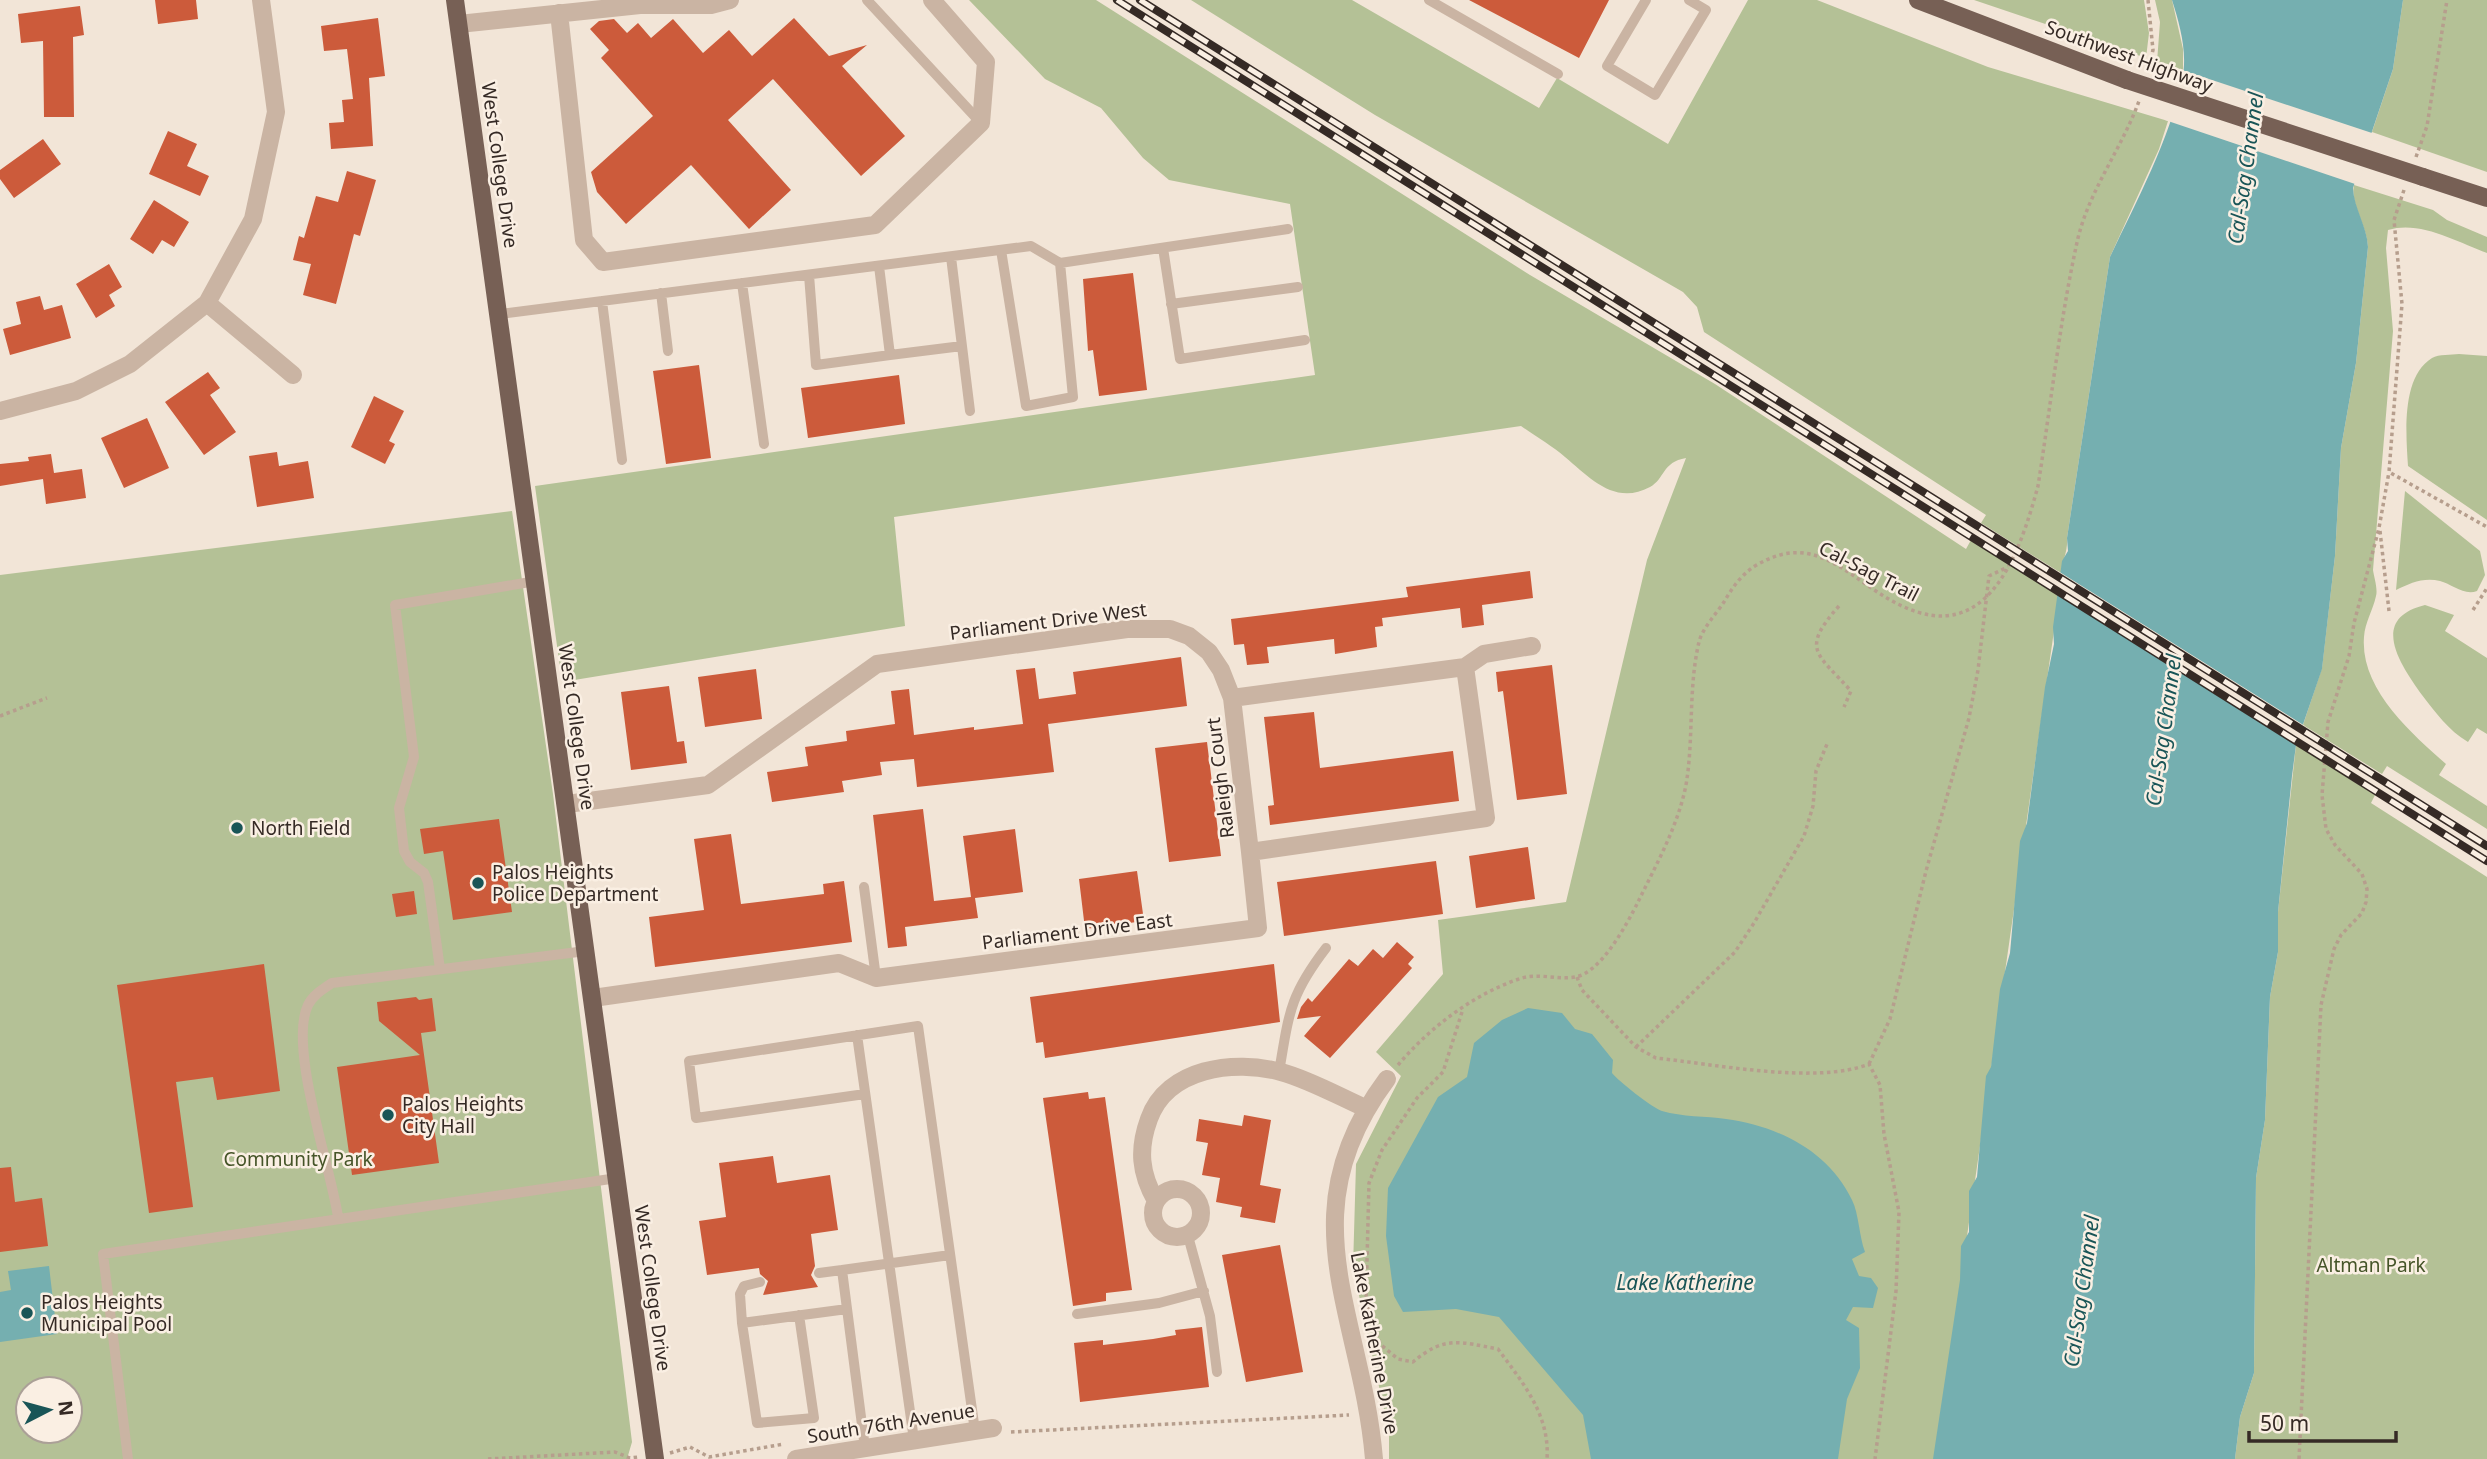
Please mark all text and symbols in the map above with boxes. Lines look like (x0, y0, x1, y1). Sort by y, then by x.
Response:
street label: Southwest Highway (2042, 14, 2217, 99)
street label: West College Drive (475, 80, 525, 250)
water label: Cal-Sag Channel (2220, 90, 2270, 246)
street label: Cal-Sag Trail (1815, 535, 1923, 607)
street label: Parliament Drive West (948, 596, 1148, 646)
street label: West College Drive (552, 642, 602, 812)
water label: Cal-Sag Channel (2138, 652, 2188, 808)
street label: Raleigh Court (1200, 716, 1240, 840)
place label: North Field (251, 815, 350, 841)
marker: North Field (229, 820, 245, 836)
place label: Palos Heights Police Department (492, 859, 658, 907)
marker: Palos Heights Police Department (470, 875, 486, 891)
street label: Parliament Drive East (980, 906, 1174, 956)
place label: Palos Heights City Hall (402, 1091, 524, 1139)
marker: Palos Heights City Hall (380, 1107, 396, 1123)
park label: Community Park (223, 1146, 373, 1172)
street label: West College Drive (628, 1203, 678, 1373)
water label: Cal-Sag Channel (2056, 1213, 2106, 1369)
street label: Lake Katherine Drive (1345, 1250, 1405, 1436)
park label: Altman Park (2316, 1252, 2426, 1278)
water label: Lake Katherine (1616, 1268, 1754, 1296)
place label: Palos Heights Municipal Pool (41, 1289, 172, 1337)
marker: Palos Heights Municipal Pool (19, 1305, 35, 1321)
north arrow (14, 1375, 84, 1445)
street label: South 76th Avenue (805, 1397, 977, 1449)
text: N (52, 1399, 80, 1417)
scale bar (2249, 1400, 2396, 1444)
text: 50 m (2260, 1409, 2309, 1437)

